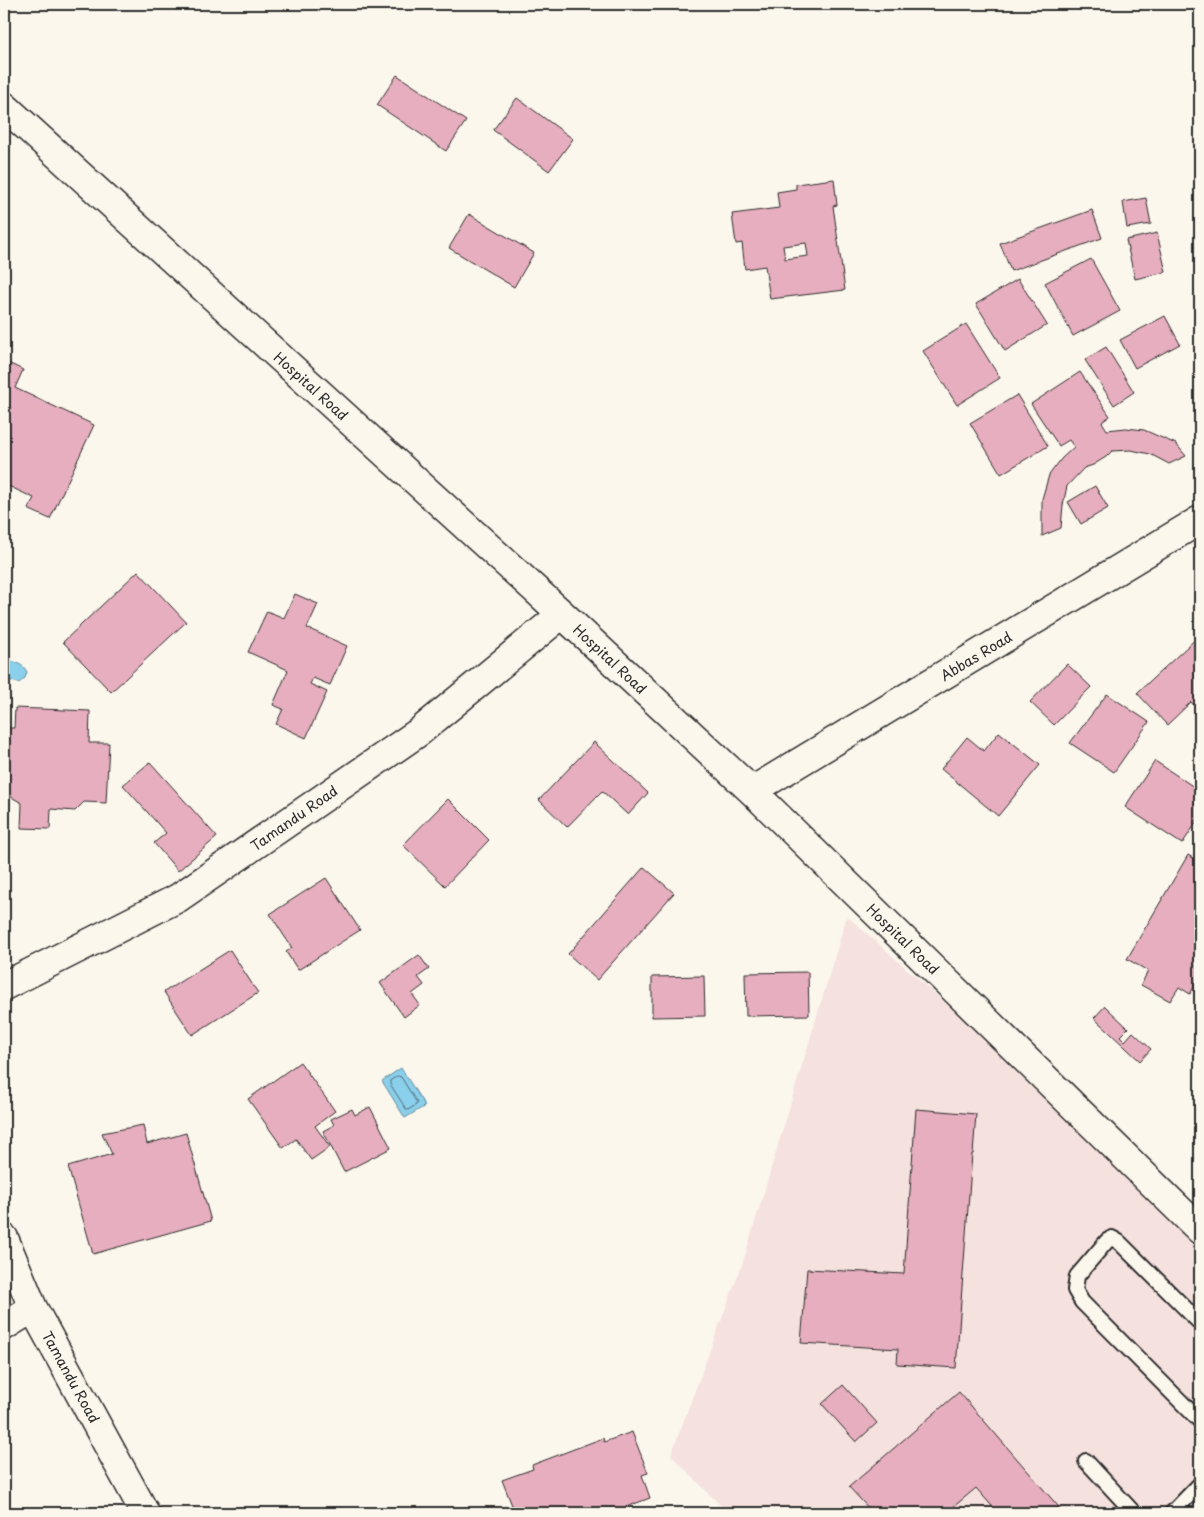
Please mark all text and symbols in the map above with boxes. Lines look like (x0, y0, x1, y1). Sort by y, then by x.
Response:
street label: Hospital Road (269, 347, 353, 425)
street label: Hospital Road (569, 619, 651, 699)
street label: Abbas Road (936, 626, 1016, 686)
street label: Tamandu Road (246, 780, 342, 856)
street label: Hospital Road (862, 899, 944, 979)
street label: Tamandu Road (37, 1327, 105, 1427)

